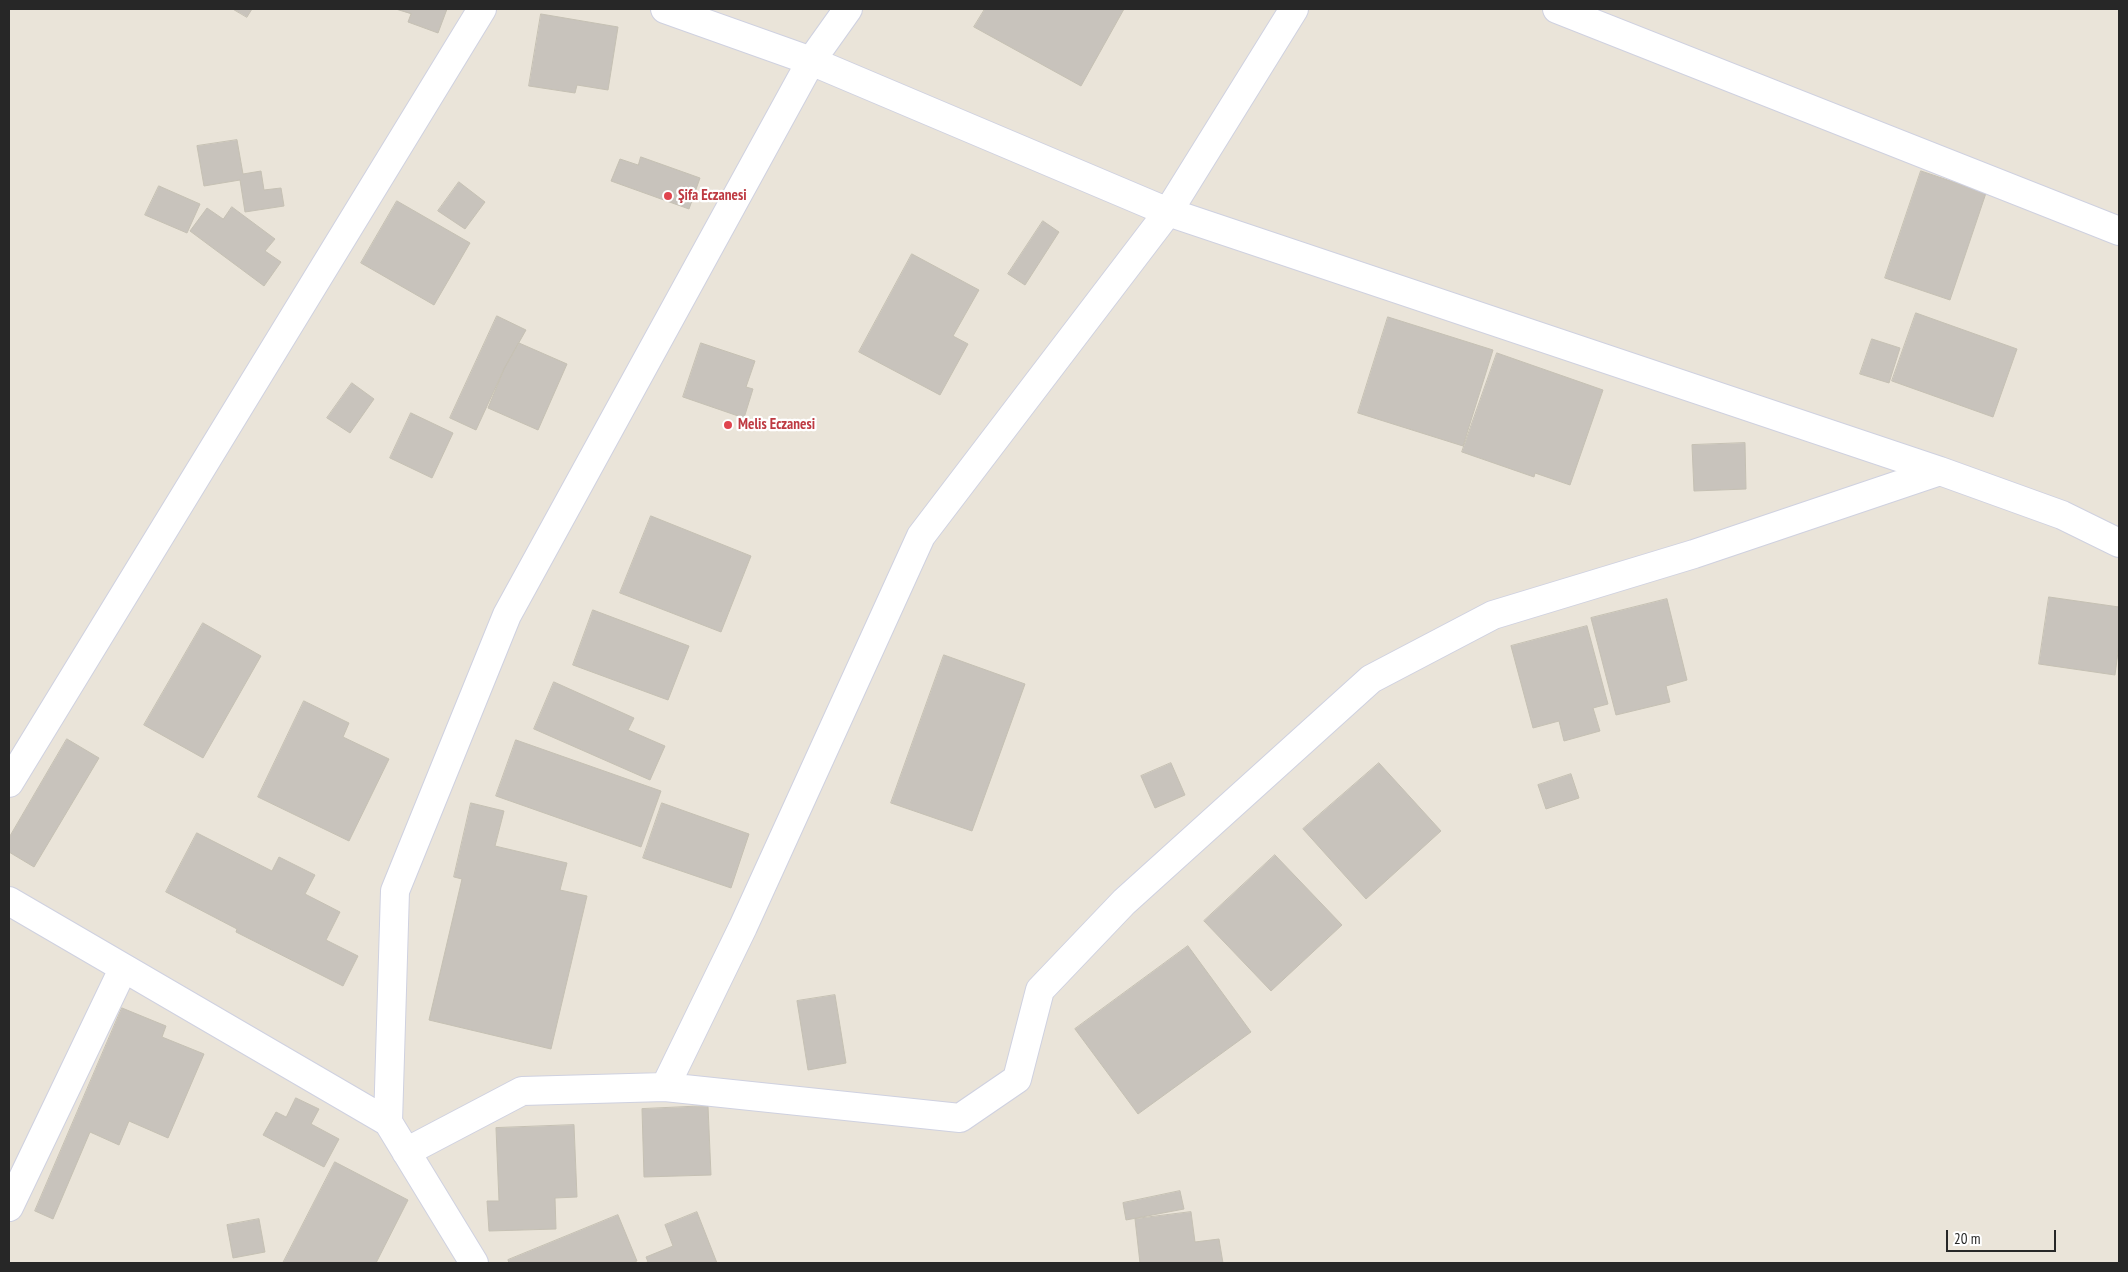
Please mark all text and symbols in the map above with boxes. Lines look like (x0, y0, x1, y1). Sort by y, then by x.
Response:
place label: Şifa Eczanesi (678, 187, 747, 205)
marker: Şifa Eczanesi (662, 190, 674, 202)
place label: Melis Eczanesi (738, 416, 815, 434)
marker: Melis Eczanesi (722, 419, 734, 431)
scale bar (1948, 1220, 2058, 1252)
text: 20 m (1954, 1229, 1980, 1248)

